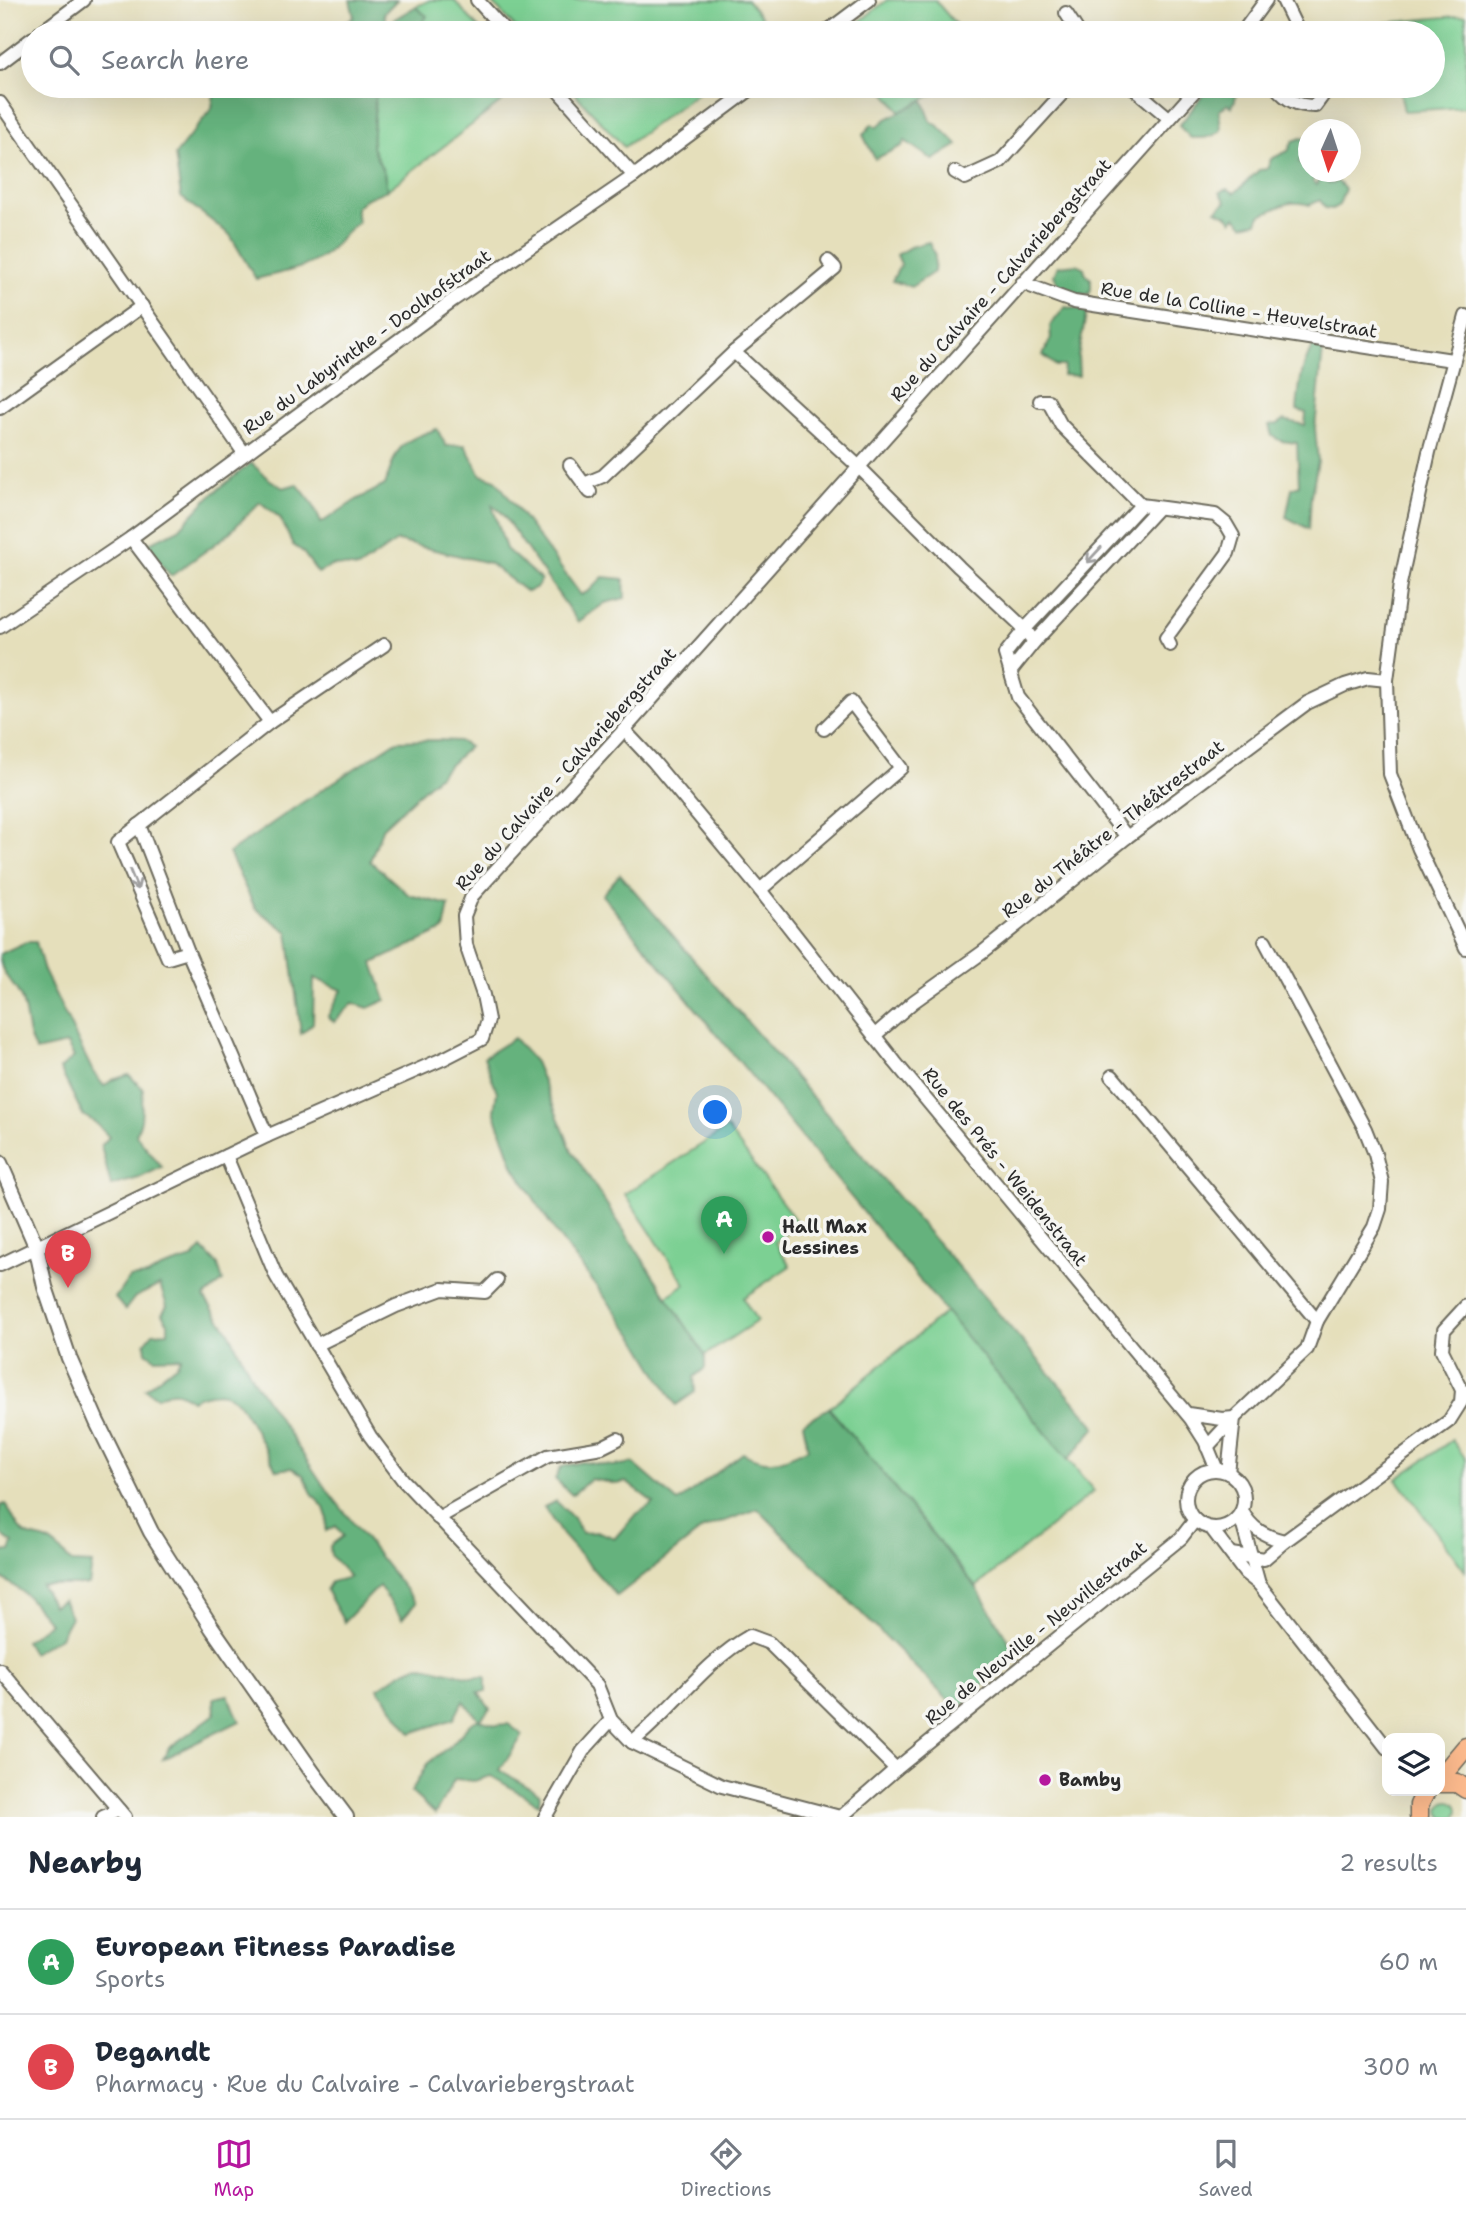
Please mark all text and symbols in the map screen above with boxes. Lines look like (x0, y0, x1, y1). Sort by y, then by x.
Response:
search box (21, 21, 1445, 98)
icon: search (45, 41, 83, 79)
text: Search here (101, 42, 250, 77)
north arrow (1298, 119, 1361, 182)
street label: Rue du Calvaire - Calvariebergstraat (885, 153, 1117, 407)
street label: Rue du Labyrinthe - Doolhofstraat (238, 244, 496, 440)
street label: Rue de la Colline - Heuvelstraat (1099, 276, 1379, 344)
one-way arrow (1086, 546, 1103, 563)
street label: Rue du Calvaire - Calvariebergstraat (450, 642, 682, 896)
street label: Rue du Théâtre - Théâtrestraat (997, 735, 1229, 923)
one-way arrow (129, 869, 142, 890)
street label: Rue des Prés - Weidenstraat (917, 1063, 1093, 1272)
your location (698, 1095, 732, 1129)
pin: A (701, 1196, 747, 1254)
place label: Hall Max Lessines (782, 1215, 867, 1260)
marker: Hall Max Lessines (760, 1229, 776, 1245)
pin: B (45, 1230, 91, 1288)
street label: Rue de Neuville - Neuvillestraat (920, 1536, 1152, 1730)
map controls (1382, 1733, 1445, 1796)
button: layers (1382, 1733, 1445, 1796)
place label: Bamby (1059, 1768, 1121, 1792)
marker: Bamby (1037, 1772, 1053, 1788)
text: Nearby (28, 1842, 143, 1883)
text: 2 results (1339, 1848, 1438, 1878)
text: European Fitness Paradise (95, 1929, 456, 1964)
text: A (42, 1947, 60, 1977)
text: 60 m (1379, 1947, 1438, 1977)
text: Sports (95, 1964, 166, 1994)
text: Degandt (95, 2034, 211, 2069)
text: B (44, 2052, 58, 2082)
text: 300 m (1363, 2052, 1438, 2082)
text: Pharmacy · Rue du Calvaire - Calvariebergstraat (95, 2069, 635, 2099)
tab: Map (213, 2135, 254, 2202)
tab: Directions (681, 2135, 772, 2202)
tab: Saved (1199, 2135, 1253, 2202)

